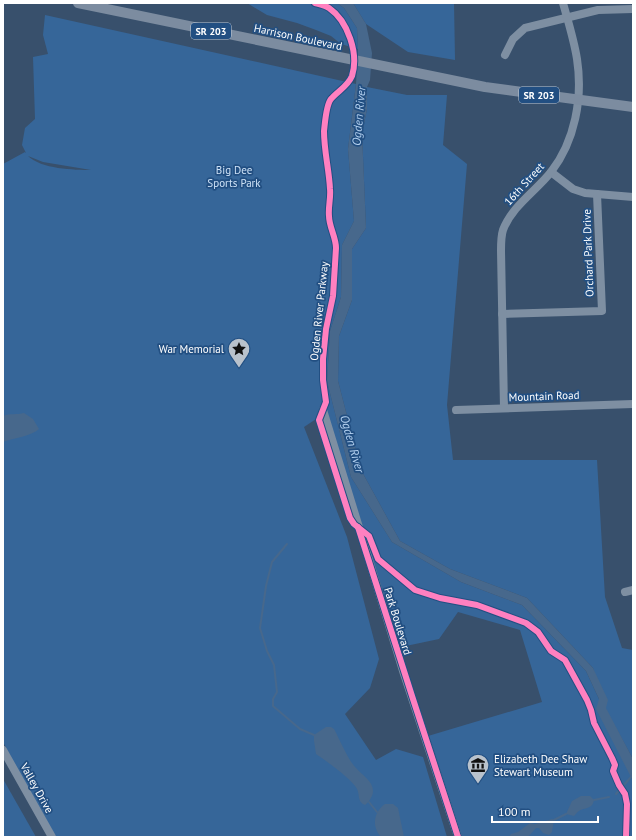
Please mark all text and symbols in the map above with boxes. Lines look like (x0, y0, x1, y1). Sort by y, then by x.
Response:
street label: Harrison Boulevard (253, 21, 344, 53)
road number: SR 203 (191, 23, 231, 39)
water label: Ogden River (348, 85, 369, 146)
road number: SR 203 (519, 87, 559, 103)
street label: 16th Street (501, 160, 547, 208)
park label: Big Dee Sports Park (207, 163, 261, 190)
street label: Orchard Park Drive (579, 208, 597, 297)
street label: Ogden River Parkway (307, 260, 331, 361)
place icon: War Memorial (226, 336, 252, 369)
place label: War Memorial (159, 342, 225, 356)
street label: Mountain Road (508, 388, 580, 404)
water label: Ogden River (337, 413, 368, 475)
street label: Park Boulevard (381, 585, 415, 657)
museum icon: Elizabeth Dee Shaw Stewart Museum (465, 752, 491, 785)
place label: Elizabeth Dee Shaw Stewart Museum (494, 752, 587, 779)
street label: Valley Drive (17, 760, 57, 816)
scale bar (492, 798, 598, 824)
text: 100 m (498, 804, 531, 819)

